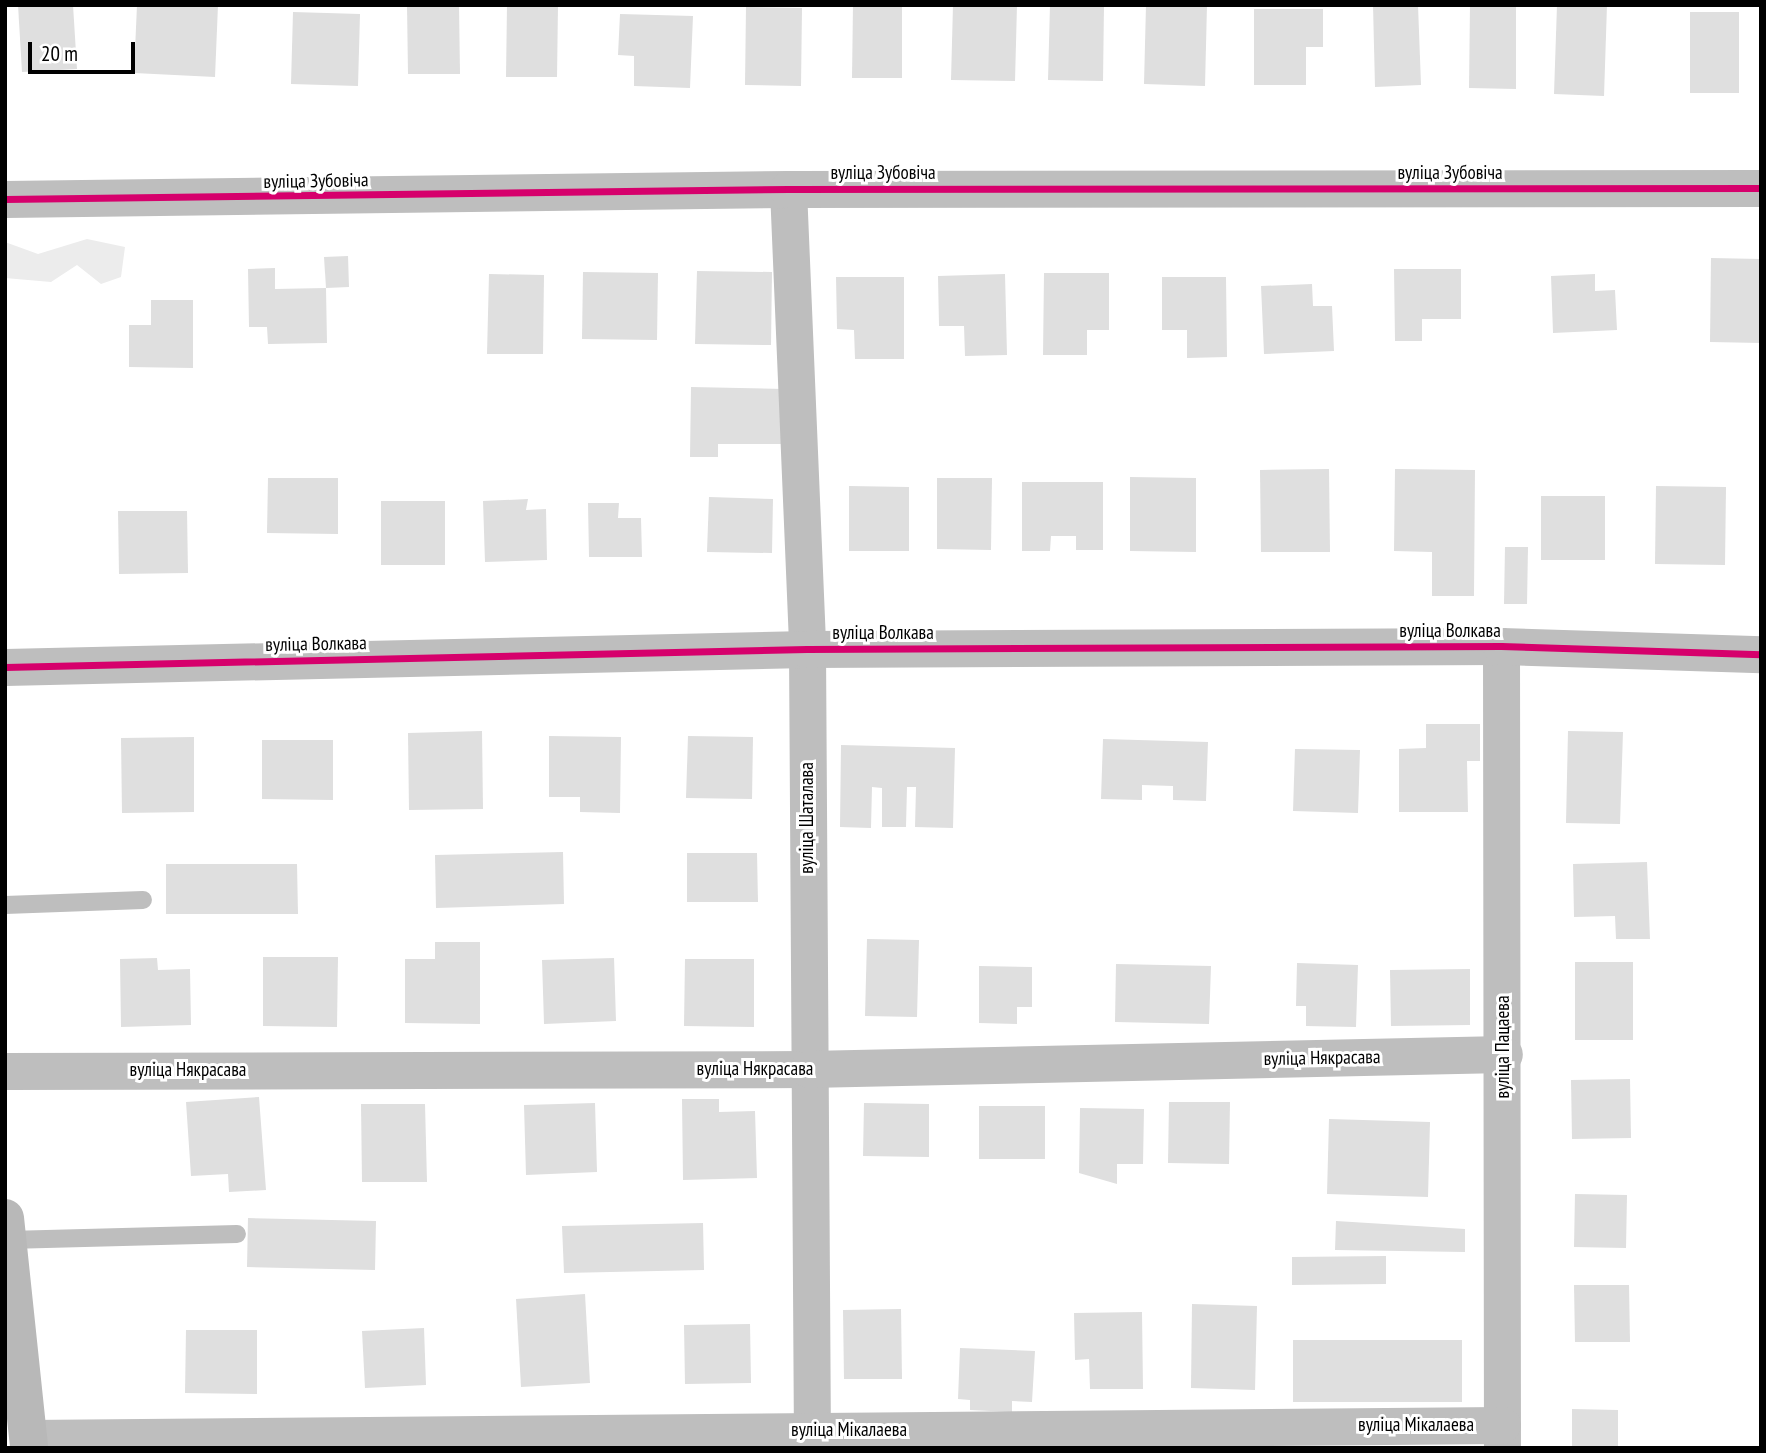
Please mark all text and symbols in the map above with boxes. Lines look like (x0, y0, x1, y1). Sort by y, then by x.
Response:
scale bar (32, 28, 138, 72)
text: 20 m (41, 40, 78, 67)
street label: вуліца Зубовіча (830, 162, 936, 184)
street label: вуліца Зубовіча (1397, 162, 1503, 184)
street label: вуліца Зубовіча (263, 169, 369, 193)
street label: вуліца Волкава (1399, 620, 1501, 642)
street label: вуліца Волкава (832, 622, 934, 644)
street label: вуліца Волкава (265, 632, 367, 656)
street label: вуліца Шаталава (796, 762, 818, 874)
street label: вуліца Пацаева (1492, 995, 1514, 1099)
street label: вуліца Някрасава (1263, 1046, 1381, 1070)
street label: вуліца Някрасава (697, 1058, 813, 1080)
street label: вуліца Някрасава (130, 1059, 246, 1081)
street label: вуліца Мікалаева (1358, 1414, 1474, 1436)
street label: вуліца Мікалаева (791, 1419, 907, 1441)

